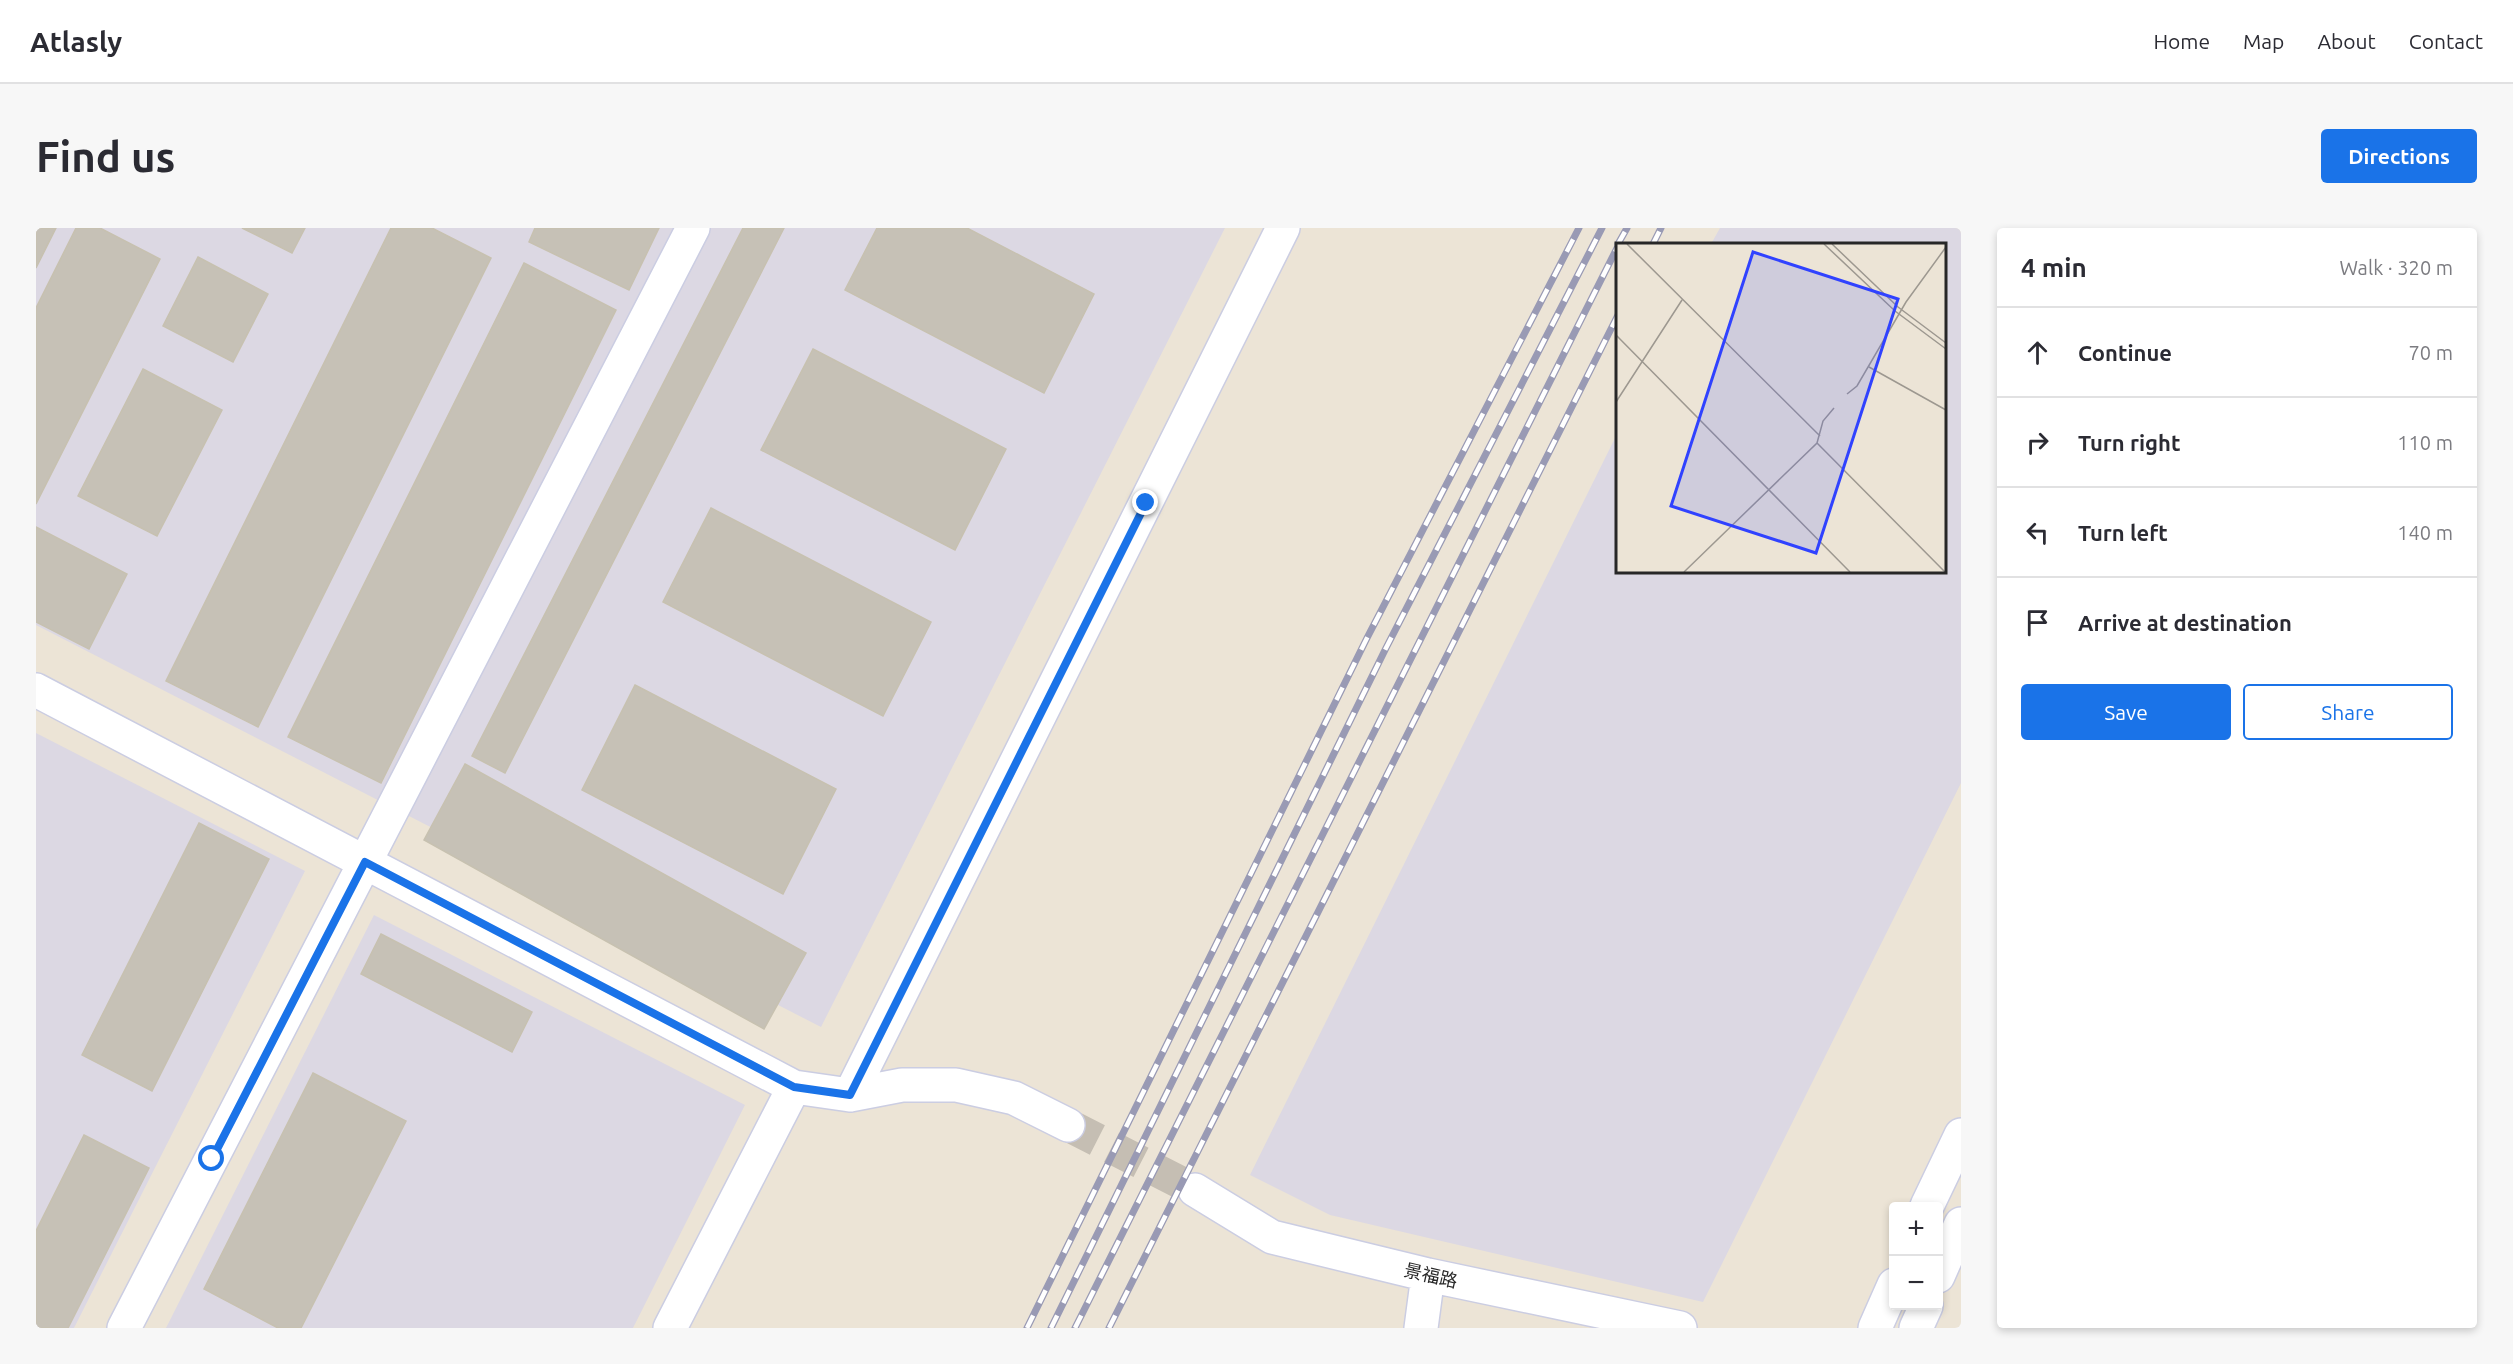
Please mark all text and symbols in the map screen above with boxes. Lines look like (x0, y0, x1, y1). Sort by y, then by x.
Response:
text: Atlasly (30, 26, 122, 57)
text: Home (2153, 29, 2210, 53)
text: Map (2243, 29, 2284, 53)
text: About (2317, 29, 2376, 53)
text: Contact (2409, 29, 2483, 53)
button: Directions (2321, 129, 2477, 183)
text: Find us (36, 133, 175, 180)
inset map (1616, 243, 1946, 573)
text: 4 min (2021, 253, 2087, 282)
text: Walk · 320 m (2340, 256, 2453, 279)
icon: ahead (2021, 336, 2054, 369)
text: Continue (2078, 340, 2172, 365)
text: 70 m (2409, 341, 2453, 364)
icon: right (2021, 426, 2054, 459)
text: Turn right (2078, 430, 2180, 455)
text: 110 m (2397, 431, 2453, 454)
route end (1132, 489, 1158, 515)
icon: left (2021, 516, 2054, 549)
text: Turn left (2078, 520, 2168, 545)
text: 140 m (2397, 521, 2453, 544)
icon: arrive (2021, 606, 2054, 639)
text: Arrive at destination (2078, 610, 2292, 635)
button: Save (2021, 684, 2231, 740)
button: Share (2243, 684, 2453, 740)
route start (198, 1145, 224, 1171)
map controls (1889, 1202, 1943, 1310)
button: + (1889, 1202, 1943, 1256)
button: − (1889, 1256, 1943, 1310)
street label: 景福路 (1402, 1259, 1460, 1291)

